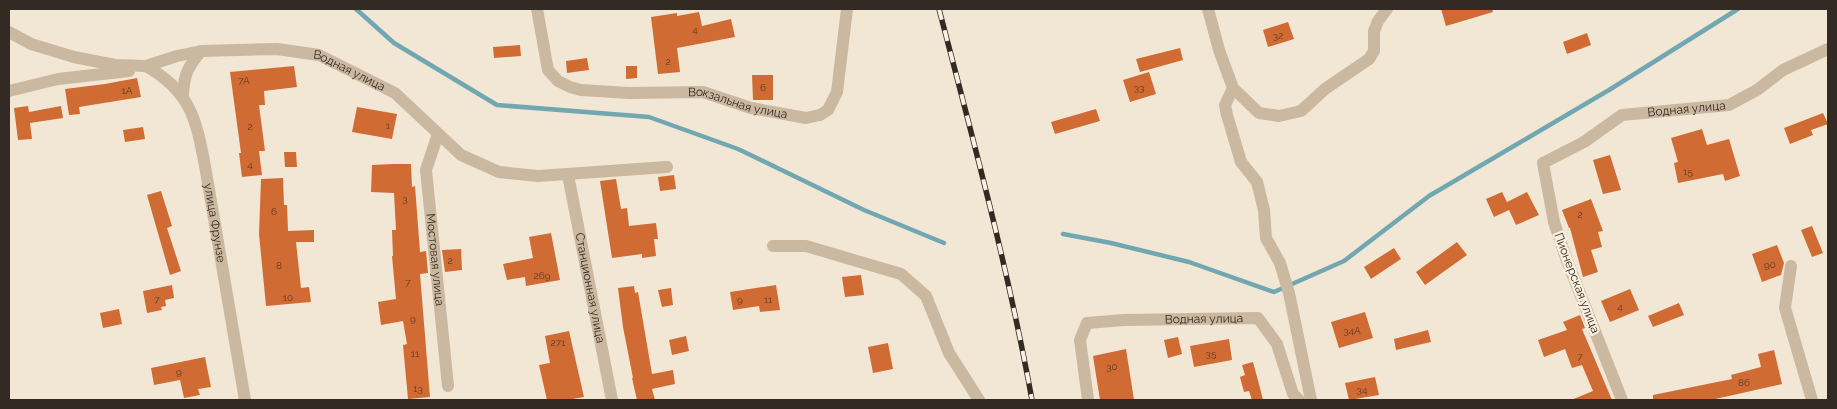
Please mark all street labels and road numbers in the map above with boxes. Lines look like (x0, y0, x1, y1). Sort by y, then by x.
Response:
street label: Водная улица (312, 47, 387, 94)
street label: Вокзальная улица (688, 85, 789, 121)
street label: Водная улица (1647, 98, 1726, 120)
street label: улица Фрунзе (201, 182, 228, 263)
street label: Мостовая улица (423, 213, 447, 307)
street label: Станционная улица (572, 231, 608, 344)
street label: Пионерская улица (1551, 231, 1603, 335)
street label: Водная улица (1165, 311, 1243, 326)

